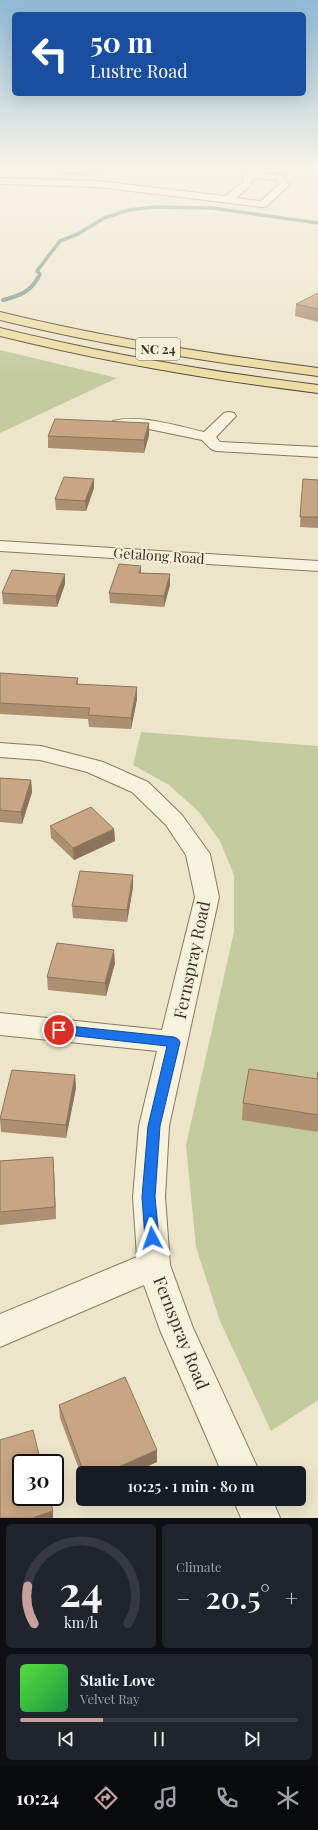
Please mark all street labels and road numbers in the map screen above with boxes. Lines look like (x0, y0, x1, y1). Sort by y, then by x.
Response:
road number: NC 24 (136, 338, 180, 360)
street label: Getalong Road (113, 543, 205, 568)
street label: Fernspray Road (168, 899, 214, 1021)
street label: Fernspray Road (149, 1273, 215, 1392)

